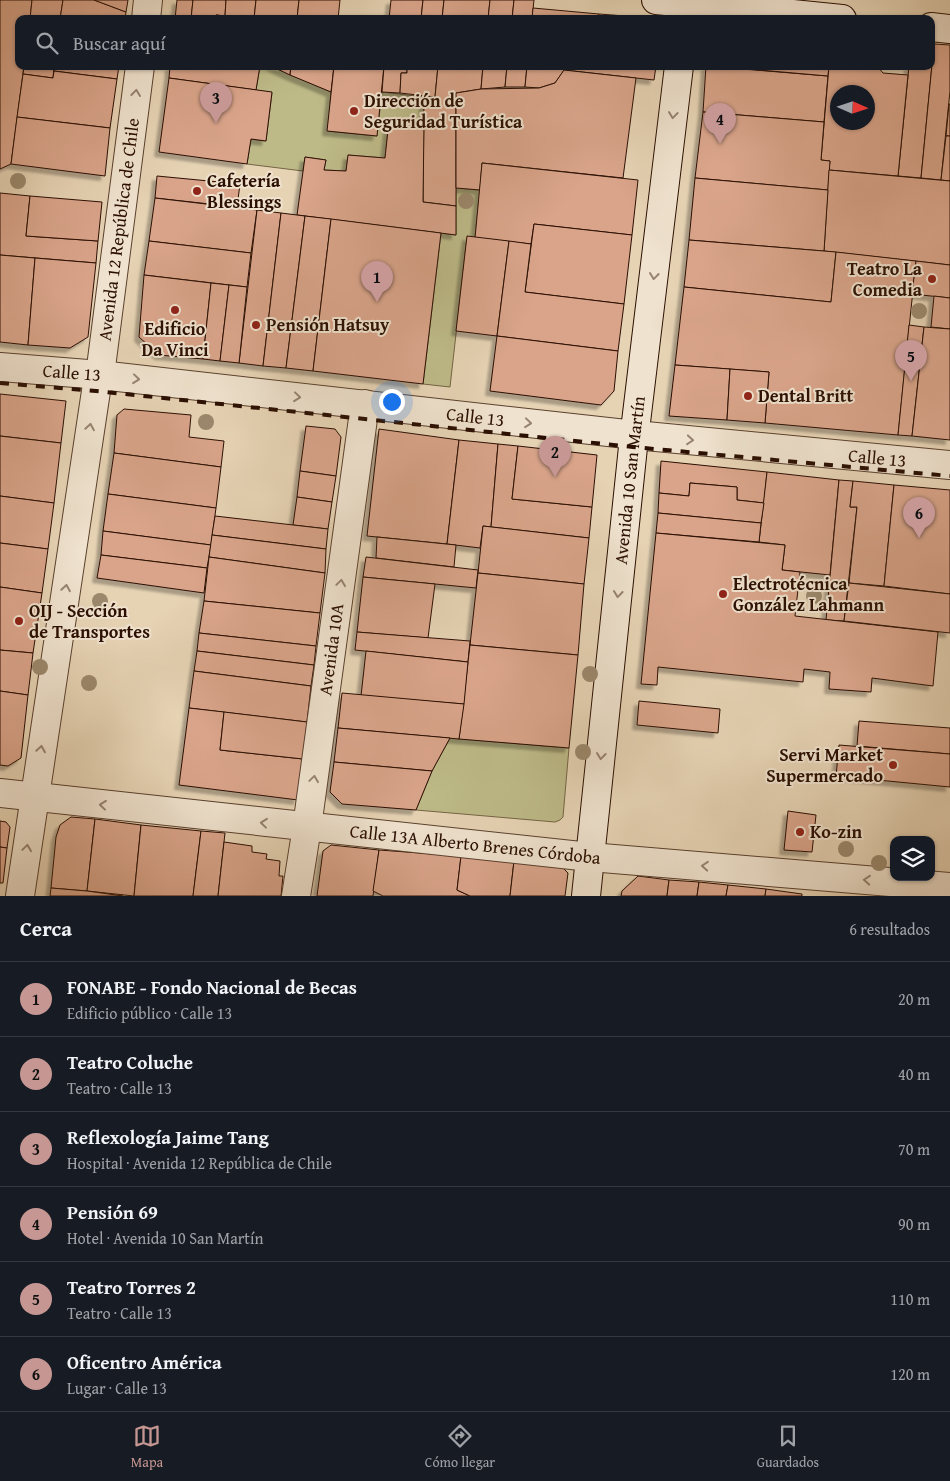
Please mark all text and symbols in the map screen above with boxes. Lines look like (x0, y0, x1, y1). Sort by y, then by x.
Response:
search box (15, 15, 935, 70)
icon: search (33, 29, 61, 57)
text: Buscar aquí (73, 29, 166, 57)
pin: 3 (200, 82, 232, 123)
north arrow (830, 85, 875, 130)
place label: Dirección de Seguridad Turística (364, 87, 523, 135)
one-way arrow (130, 89, 141, 97)
pin: 4 (704, 103, 736, 144)
marker: Dirección de Seguridad Turística (348, 105, 360, 117)
one-way arrow (668, 111, 679, 119)
street label: Avenida 12 República de Chile (91, 116, 146, 342)
place label: Cafetería Blessings (207, 167, 282, 215)
marker: Cafetería Blessings (191, 185, 203, 197)
place label: Teatro La Comedia (847, 255, 923, 303)
pin: 1 (361, 261, 393, 302)
one-way arrow (649, 272, 660, 280)
marker: Teatro La Comedia (926, 273, 938, 285)
marker: Edificio Da Vinci (169, 304, 181, 316)
place label: Pensión Hatsuy (266, 311, 390, 338)
place label: Edificio Da Vinci (141, 315, 209, 363)
marker: Pensión Hatsuy (250, 319, 262, 331)
pin: 5 (895, 340, 927, 381)
street label: Calle 13 (42, 356, 102, 388)
one-way arrow (132, 373, 140, 384)
place label: Dental Britt (758, 382, 854, 409)
your location (379, 389, 405, 415)
marker: Dental Britt (742, 390, 754, 402)
one-way arrow (294, 391, 302, 402)
street label: Avenida 10 San Martín (607, 395, 652, 566)
street label: Calle 13 (445, 400, 506, 433)
one-way arrow (525, 417, 533, 428)
one-way arrow (85, 423, 95, 432)
one-way arrow (686, 434, 694, 445)
pin: 2 (539, 436, 571, 477)
street label: Calle 13 (847, 441, 908, 474)
pin: 6 (903, 497, 935, 538)
place label: Electrotécnica González Lahmann (733, 570, 884, 618)
one-way arrow (335, 579, 345, 588)
one-way arrow (60, 584, 70, 592)
marker: Electrotécnica González Lahmann (717, 588, 729, 600)
one-way arrow (613, 590, 624, 598)
place label: OIJ - Sección de Transportes (29, 597, 150, 645)
street label: Avenida 10A (311, 602, 351, 697)
marker: OIJ - Sección de Transportes (13, 615, 25, 627)
place label: Servi Market Supermercado (766, 741, 883, 789)
one-way arrow (35, 744, 46, 752)
one-way arrow (596, 752, 607, 760)
marker: Servi Market Supermercado (887, 759, 899, 771)
one-way arrow (308, 775, 319, 783)
one-way arrow (98, 800, 106, 811)
street label: Calle 13A Alberto Brenes Córdoba (348, 817, 602, 871)
one-way arrow (260, 818, 268, 829)
place label: Ko-zin (810, 818, 863, 845)
marker: Ko-zin (794, 826, 806, 838)
map controls (890, 836, 935, 881)
button: layers (890, 836, 935, 881)
one-way arrow (21, 843, 31, 852)
one-way arrow (700, 861, 708, 872)
one-way arrow (862, 875, 870, 886)
text: Cerca (20, 913, 72, 944)
text: 6 resultados (849, 917, 930, 941)
text: FONABE - Fondo Nacional de Becas (67, 973, 357, 1001)
text: 1 (32, 987, 40, 1011)
text: 20 m (898, 987, 930, 1011)
text: Edificio público · Calle 13 (67, 1001, 232, 1025)
text: Teatro Coluche (67, 1048, 193, 1076)
text: 2 (32, 1062, 40, 1086)
text: 40 m (898, 1062, 930, 1086)
text: Teatro · Calle 13 (67, 1076, 172, 1100)
text: Reflexología Jaime Tang (67, 1123, 269, 1151)
text: 3 (32, 1137, 40, 1161)
text: 70 m (898, 1137, 930, 1161)
text: Hospital · Avenida 12 República de Chile (67, 1151, 332, 1175)
text: Pensión 69 (67, 1198, 158, 1226)
text: 4 (32, 1212, 40, 1236)
text: 90 m (898, 1212, 930, 1236)
text: Hotel · Avenida 10 San Martín (67, 1226, 263, 1250)
text: Teatro Torres 2 (67, 1273, 196, 1301)
text: 5 (32, 1287, 40, 1311)
text: 110 m (890, 1287, 930, 1311)
text: Teatro · Calle 13 (67, 1301, 172, 1325)
text: Oficentro América (67, 1348, 222, 1376)
text: 6 (32, 1362, 40, 1386)
text: 120 m (890, 1362, 930, 1386)
text: Lugar · Calle 13 (67, 1376, 167, 1400)
tab: Mapa (131, 1422, 163, 1472)
tab: Cómo llegar (425, 1422, 495, 1472)
tab: Guardados (757, 1422, 819, 1472)

